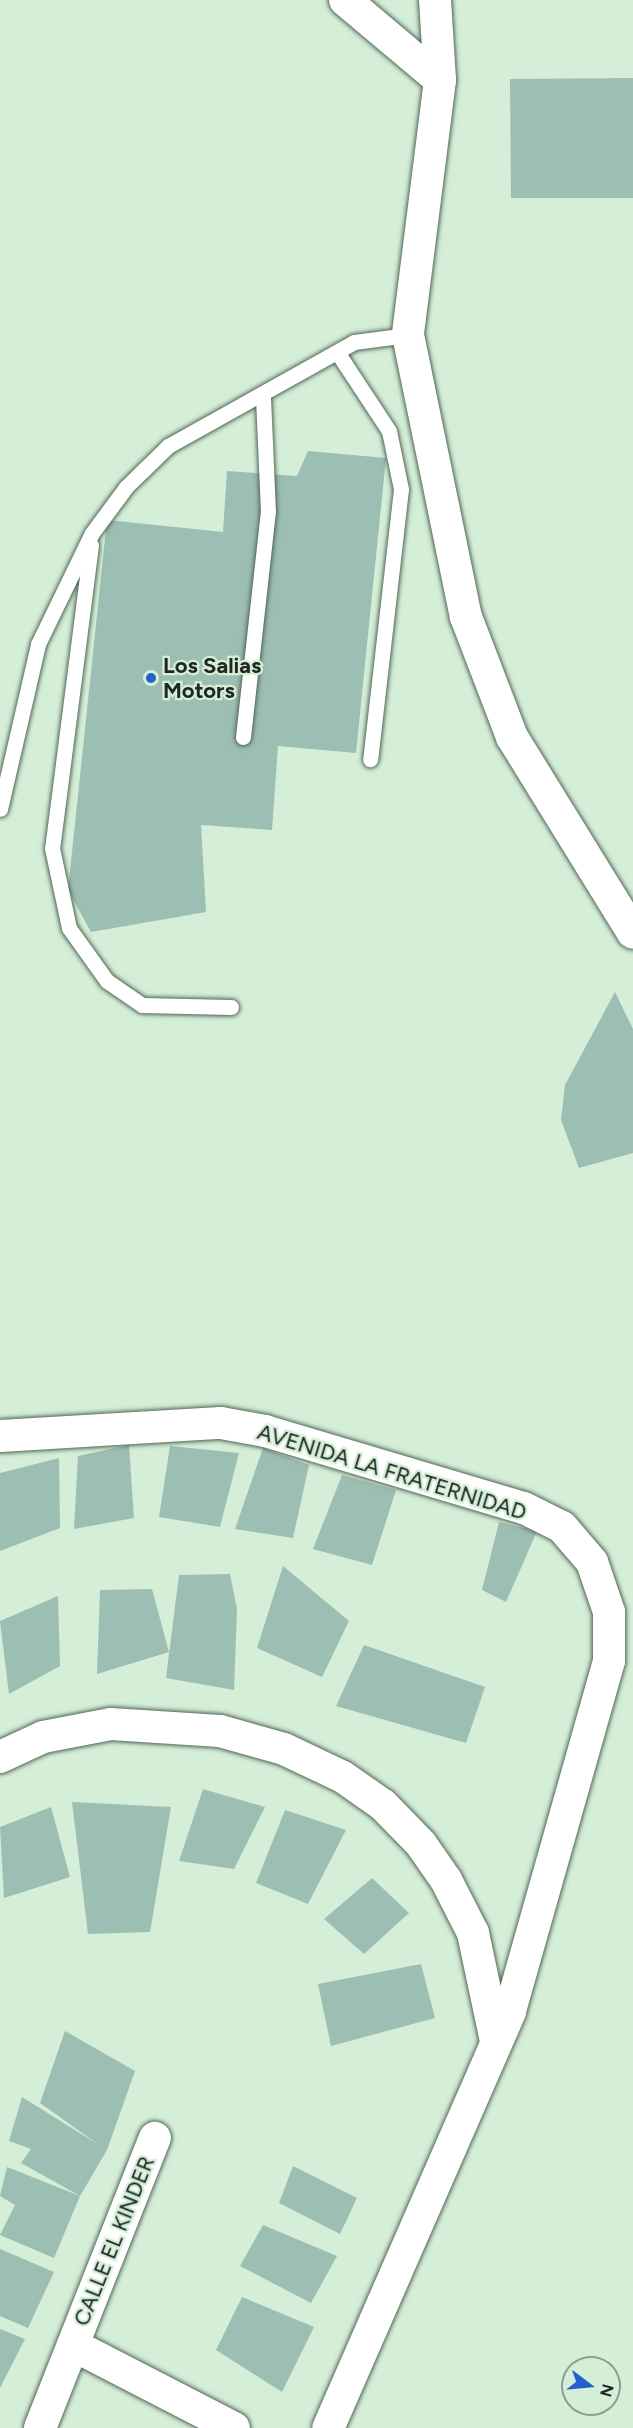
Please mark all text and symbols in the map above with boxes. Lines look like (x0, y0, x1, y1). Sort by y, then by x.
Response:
place label: Los Salias Motors (163, 652, 261, 704)
marker: Los Salias Motors (144, 671, 158, 685)
street label: AVENIDA LA FRATERNIDAD (254, 1418, 530, 1526)
street label: CALLE EL KINDER (68, 2152, 160, 2330)
north arrow (561, 2356, 621, 2416)
text: N (596, 2382, 618, 2399)

